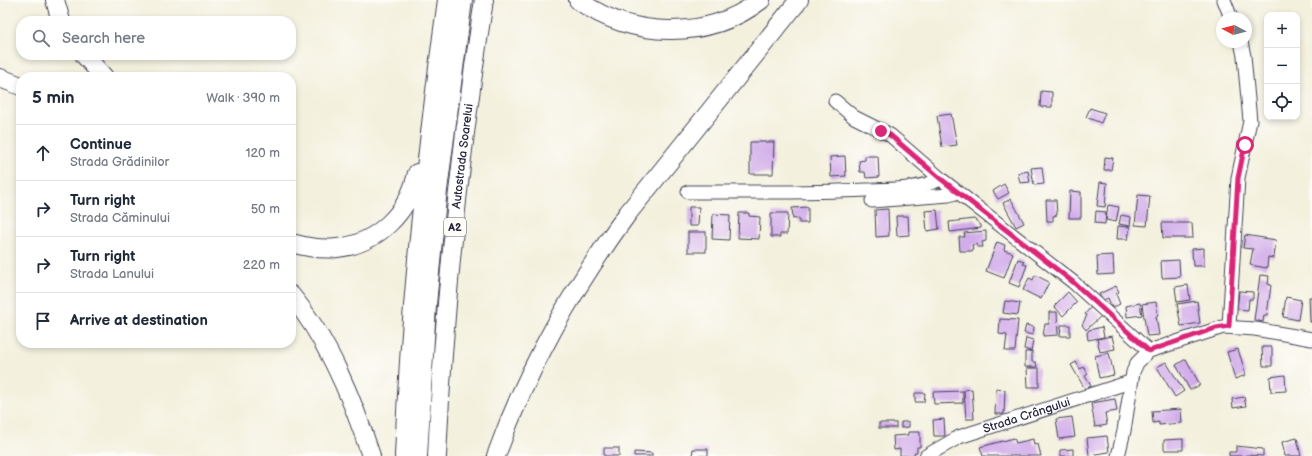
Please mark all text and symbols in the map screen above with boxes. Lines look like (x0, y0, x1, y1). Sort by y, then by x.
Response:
north arrow (1216, 12, 1252, 48)
map controls (1264, 12, 1300, 120)
button: + (1264, 12, 1300, 48)
search box (16, 16, 296, 60)
icon: search (30, 27, 52, 49)
text: Search here (62, 29, 145, 48)
button: − (1264, 48, 1300, 84)
button: locate (1264, 84, 1300, 120)
text: 5 min (32, 88, 75, 108)
text: Walk · 390 m (206, 90, 280, 106)
street label: Autostrada Soarelui (449, 103, 476, 209)
route end (872, 122, 890, 140)
text: Continue (70, 135, 132, 154)
route start (1236, 136, 1254, 154)
icon: ahead (32, 142, 54, 164)
text: 120 m (245, 145, 280, 161)
text: Strada Grădinilor (70, 154, 169, 170)
text: Turn right (70, 191, 135, 210)
icon: right (32, 198, 54, 220)
text: 50 m (251, 201, 280, 217)
text: Strada Căminului (70, 210, 170, 226)
road number: A2 (444, 218, 466, 236)
text: Turn right (70, 247, 135, 266)
icon: right (32, 254, 54, 276)
text: 220 m (243, 257, 280, 273)
text: Strada Lanului (70, 266, 154, 282)
icon: arrive (32, 310, 54, 332)
text: Arrive at destination (70, 311, 208, 330)
street label: Strada Crângului (981, 394, 1072, 436)

